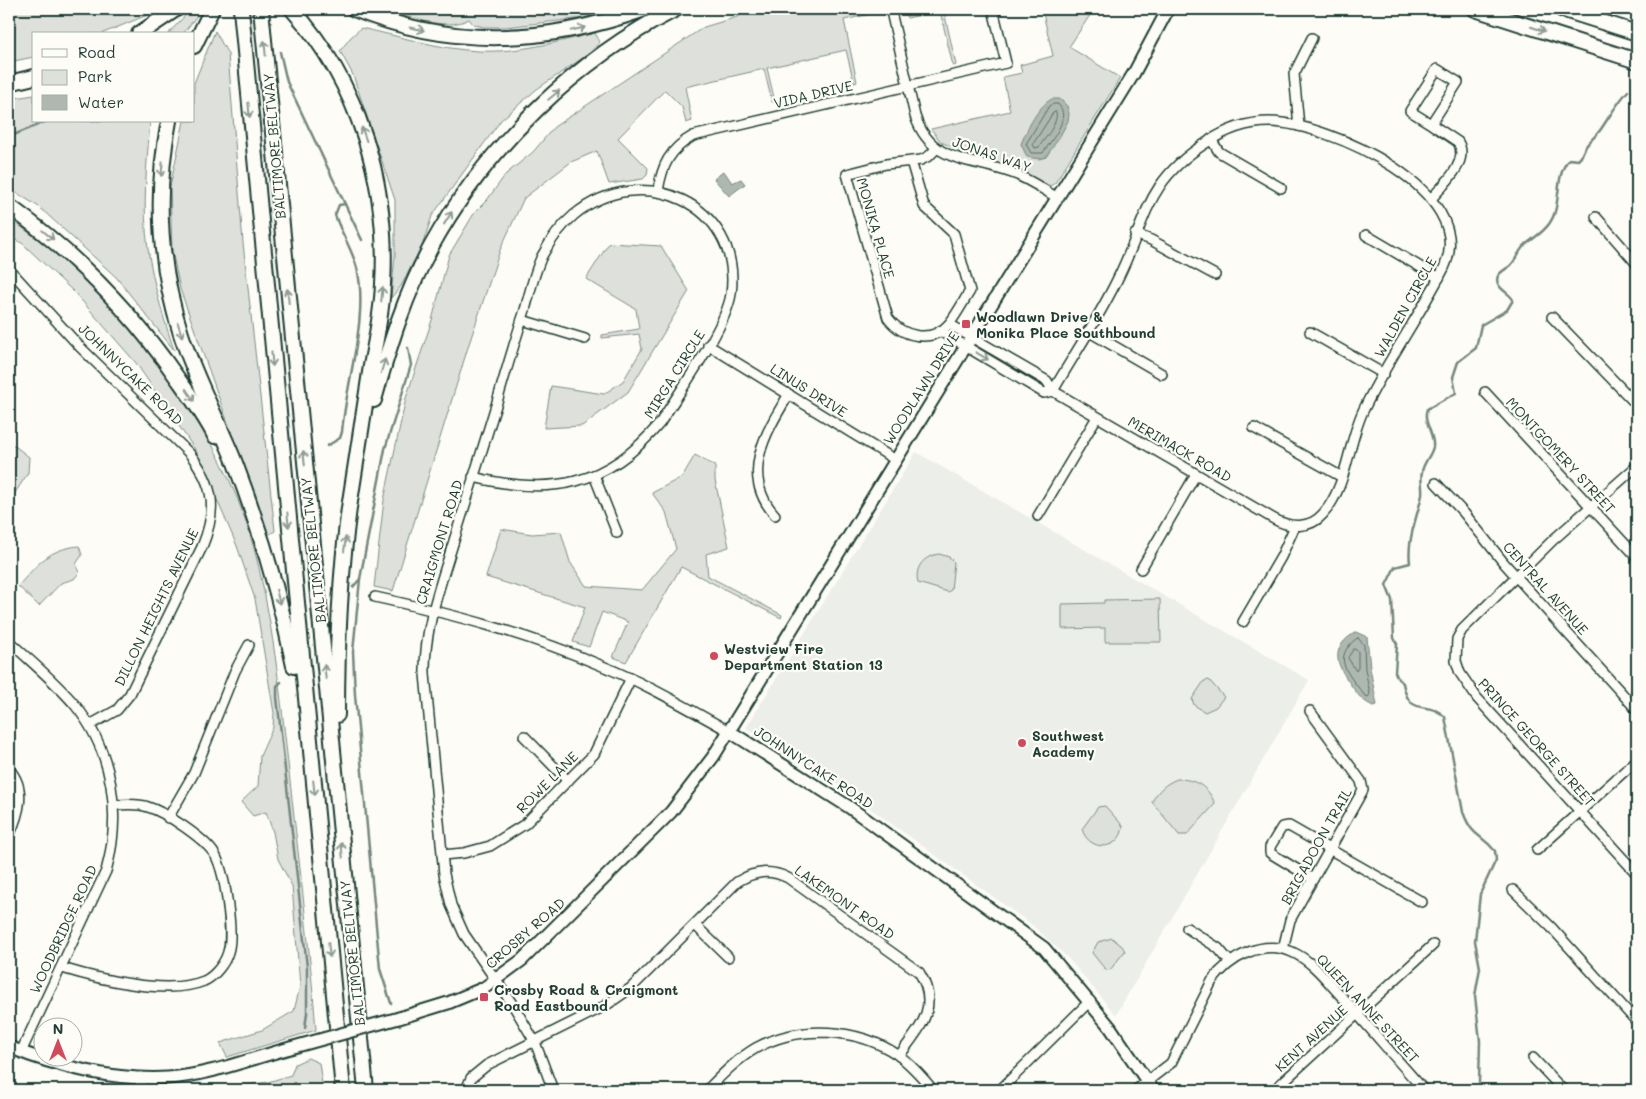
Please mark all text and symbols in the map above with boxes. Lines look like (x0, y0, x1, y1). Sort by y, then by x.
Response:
one-way arrow (570, 23, 586, 33)
one-way arrow (409, 25, 425, 35)
one-way arrow (1530, 25, 1545, 34)
legend (32, 32, 195, 122)
one-way arrow (260, 40, 270, 56)
text: Road (78, 42, 115, 62)
text: Park (78, 66, 112, 86)
street label: BALTIMORE BELTWAY (258, 72, 290, 220)
street label: VIDA DRIVE (772, 76, 854, 112)
one-way arrow (547, 89, 560, 101)
text: Water (78, 92, 124, 112)
one-way arrow (245, 101, 254, 117)
one-way arrow (359, 127, 368, 142)
street label: JONAS WAY (950, 132, 1034, 176)
one-way arrow (157, 161, 167, 177)
street label: MONIKA PLACE (853, 175, 899, 281)
one-way arrow (444, 211, 454, 225)
one-way arrow (41, 230, 54, 241)
street label: WALDEN CIRCLE (1369, 253, 1441, 361)
one-way arrow (377, 287, 387, 303)
one-way arrow (283, 289, 293, 305)
place label: Woodlawn Drive & Monika Place Southbound (976, 307, 1156, 342)
marker: Woodlawn Drive & Monika Place Southbound (960, 318, 972, 330)
street label: JOHNNYCAKE ROAD (75, 319, 187, 429)
one-way arrow (175, 321, 185, 337)
street label: MIRGA CIRCLE (639, 326, 709, 422)
street label: WOODLAWN DRIVE (878, 328, 964, 448)
one-way arrow (267, 350, 277, 366)
one-way arrow (974, 351, 988, 361)
one-way arrow (379, 358, 389, 374)
street label: LINUS DRIVE (767, 359, 851, 421)
one-way arrow (185, 388, 195, 402)
street label: MONTGOMERY STREET (1502, 393, 1620, 517)
street label: MERIMACK ROAD (1125, 412, 1235, 486)
one-way arrow (299, 451, 309, 467)
street label: BALTIMORE BELTWAY (296, 476, 330, 624)
street label: CRAIGMONT ROAD (411, 477, 467, 607)
one-way arrow (283, 512, 293, 528)
street label: DILLON HEIGHTS AVENUE (109, 525, 203, 689)
one-way arrow (340, 537, 350, 553)
street label: CENTRAL AVENUE (1499, 537, 1593, 639)
one-way arrow (274, 588, 283, 604)
place label: Westview Fire Department Station 13 (724, 639, 883, 674)
marker: Westview Fire Department Station 13 (708, 650, 720, 662)
one-way arrow (320, 665, 329, 681)
street label: PRINCE GEORGE STREET (1474, 674, 1600, 810)
street label: JOHNNYCAKE ROAD (751, 721, 877, 813)
place label: Southwest Academy (1032, 726, 1104, 761)
marker: Southwest Academy (1016, 737, 1028, 749)
street label: ROWE LANE (512, 747, 582, 817)
one-way arrow (309, 780, 318, 796)
street label: BRIGADOON TRAIL (1276, 784, 1356, 908)
one-way arrow (337, 842, 347, 858)
street label: LAKEMONT ROAD (791, 860, 899, 944)
street label: WOODBRIDGE ROAD (25, 862, 101, 996)
street label: BALTIMORE BELTWAY (335, 879, 369, 1027)
street label: CROSBY ROAD (481, 893, 569, 973)
one-way arrow (325, 941, 334, 957)
street label: QUEEN ANNE STREET (1312, 949, 1424, 1067)
place label: Crosby Road & Craigmont Road Eastbound (494, 980, 678, 1015)
marker: Crosby Road & Craigmont Road Eastbound (478, 991, 490, 1003)
street label: KENT AVENUE (1271, 1000, 1351, 1076)
north arrow (32, 1016, 82, 1066)
text: N (53, 1019, 63, 1038)

